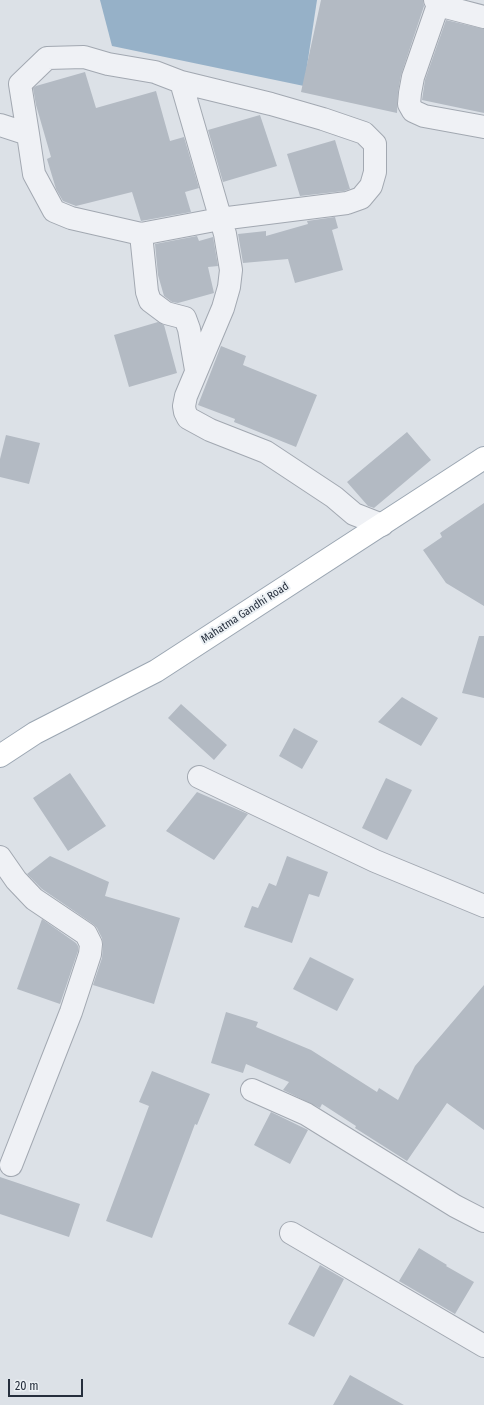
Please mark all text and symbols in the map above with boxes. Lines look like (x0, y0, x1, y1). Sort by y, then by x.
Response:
street label: Mahatma Gandhi Road (199, 580, 291, 646)
scale bar (10, 1371, 85, 1397)
text: 20 m (15, 1379, 39, 1393)

